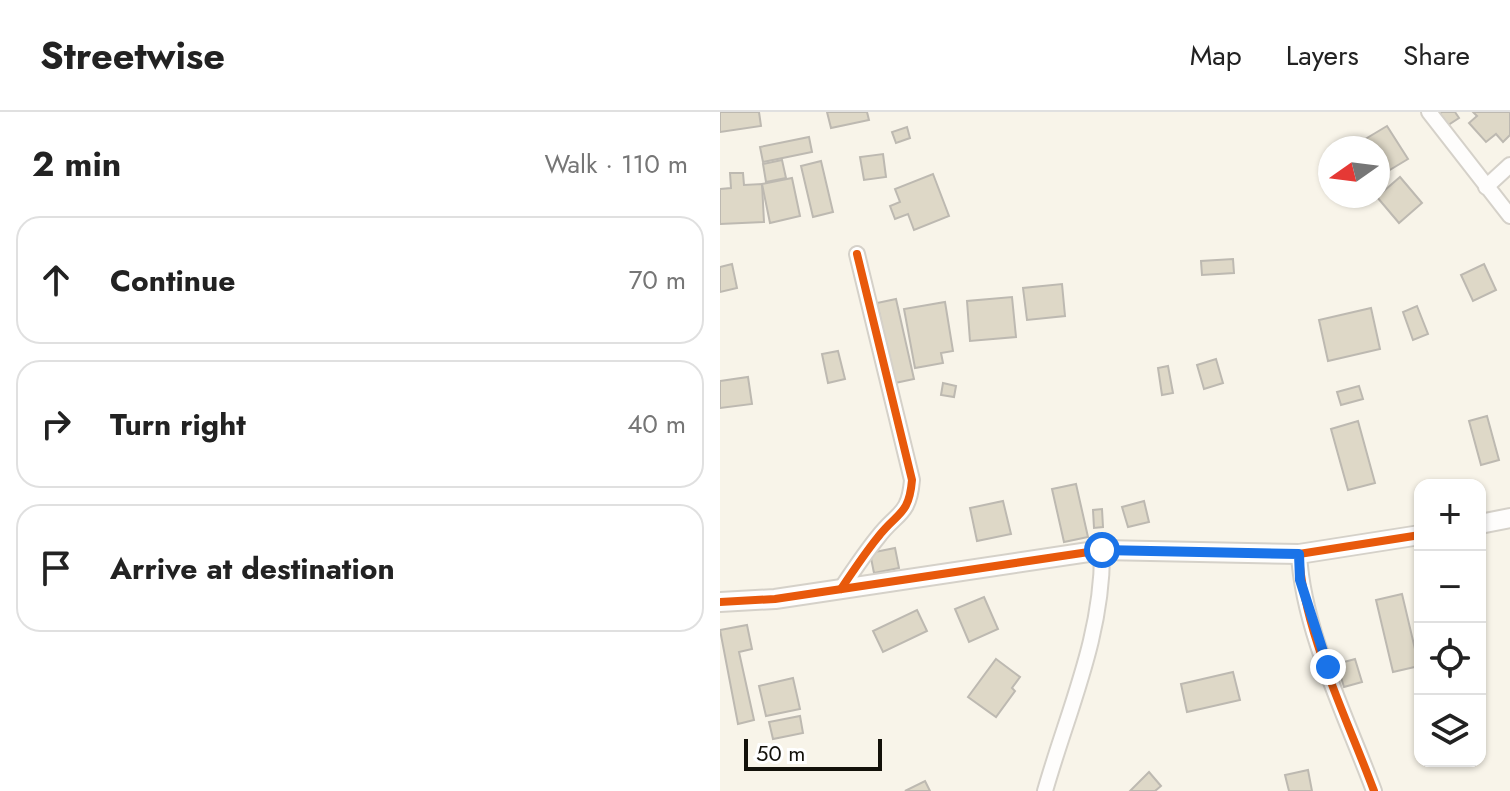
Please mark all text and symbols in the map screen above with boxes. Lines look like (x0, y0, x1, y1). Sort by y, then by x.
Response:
text: Streetwise (40, 28, 225, 83)
text: Map (1190, 35, 1242, 76)
text: Layers (1286, 35, 1359, 76)
text: Share (1403, 35, 1470, 76)
north arrow (1318, 136, 1390, 208)
text: 2 min (32, 140, 121, 189)
text: Walk · 110 m (544, 145, 688, 183)
icon: ahead (34, 258, 78, 302)
text: Continue (110, 259, 236, 302)
text: 70 m (629, 261, 686, 299)
icon: right (34, 402, 78, 446)
text: Turn right (110, 403, 246, 446)
text: 40 m (627, 405, 686, 443)
map controls (1414, 479, 1486, 767)
button: + (1414, 479, 1486, 551)
route start (1084, 532, 1120, 568)
icon: arrive (34, 546, 78, 590)
text: Arrive at destination (110, 547, 395, 590)
button: − (1414, 551, 1486, 623)
button: locate (1414, 623, 1486, 695)
route end (1310, 649, 1346, 685)
button: layers (1414, 695, 1486, 767)
scale bar (744, 735, 882, 771)
text: 50 m (756, 737, 805, 769)

